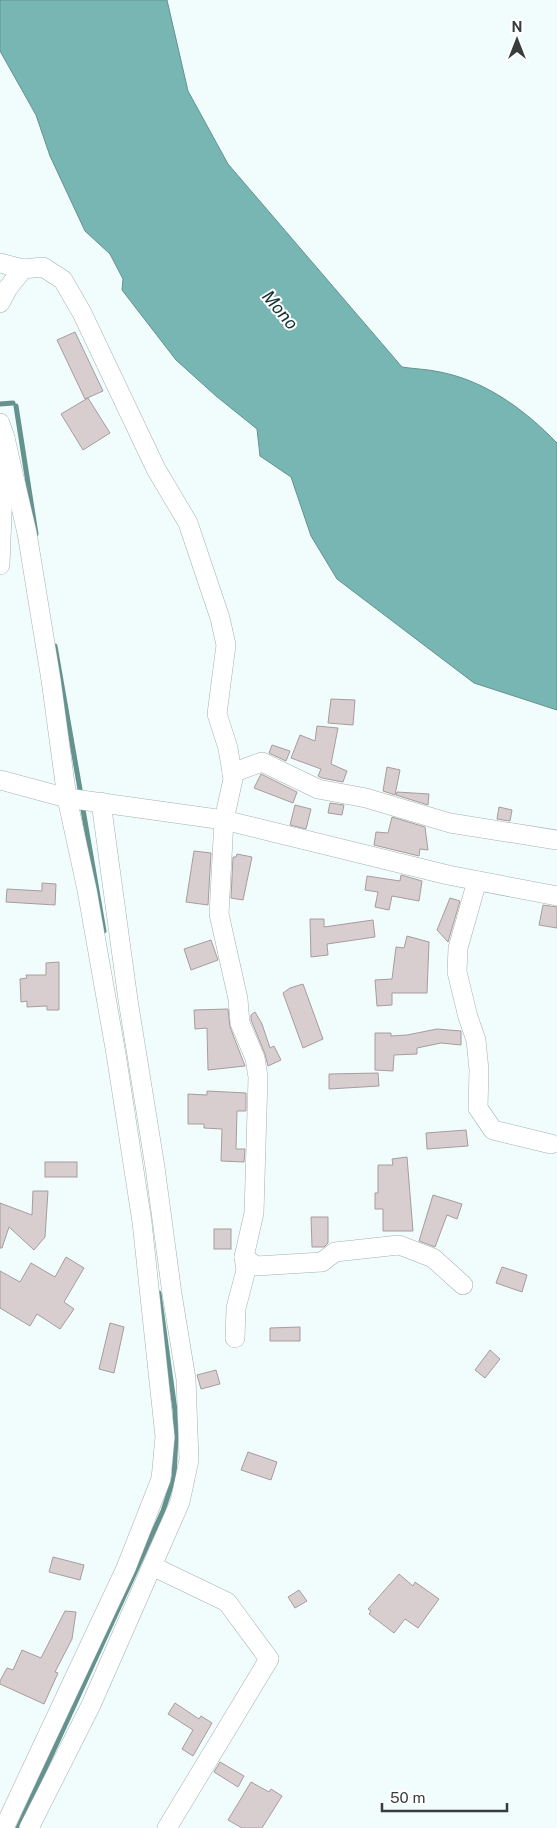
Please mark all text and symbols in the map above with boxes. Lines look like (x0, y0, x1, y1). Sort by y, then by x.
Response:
north arrow (492, 15, 542, 65)
text: N (512, 19, 522, 35)
water label: Mono (258, 286, 303, 334)
scale bar (382, 1780, 507, 1812)
text: 50 m (390, 1789, 425, 1806)

